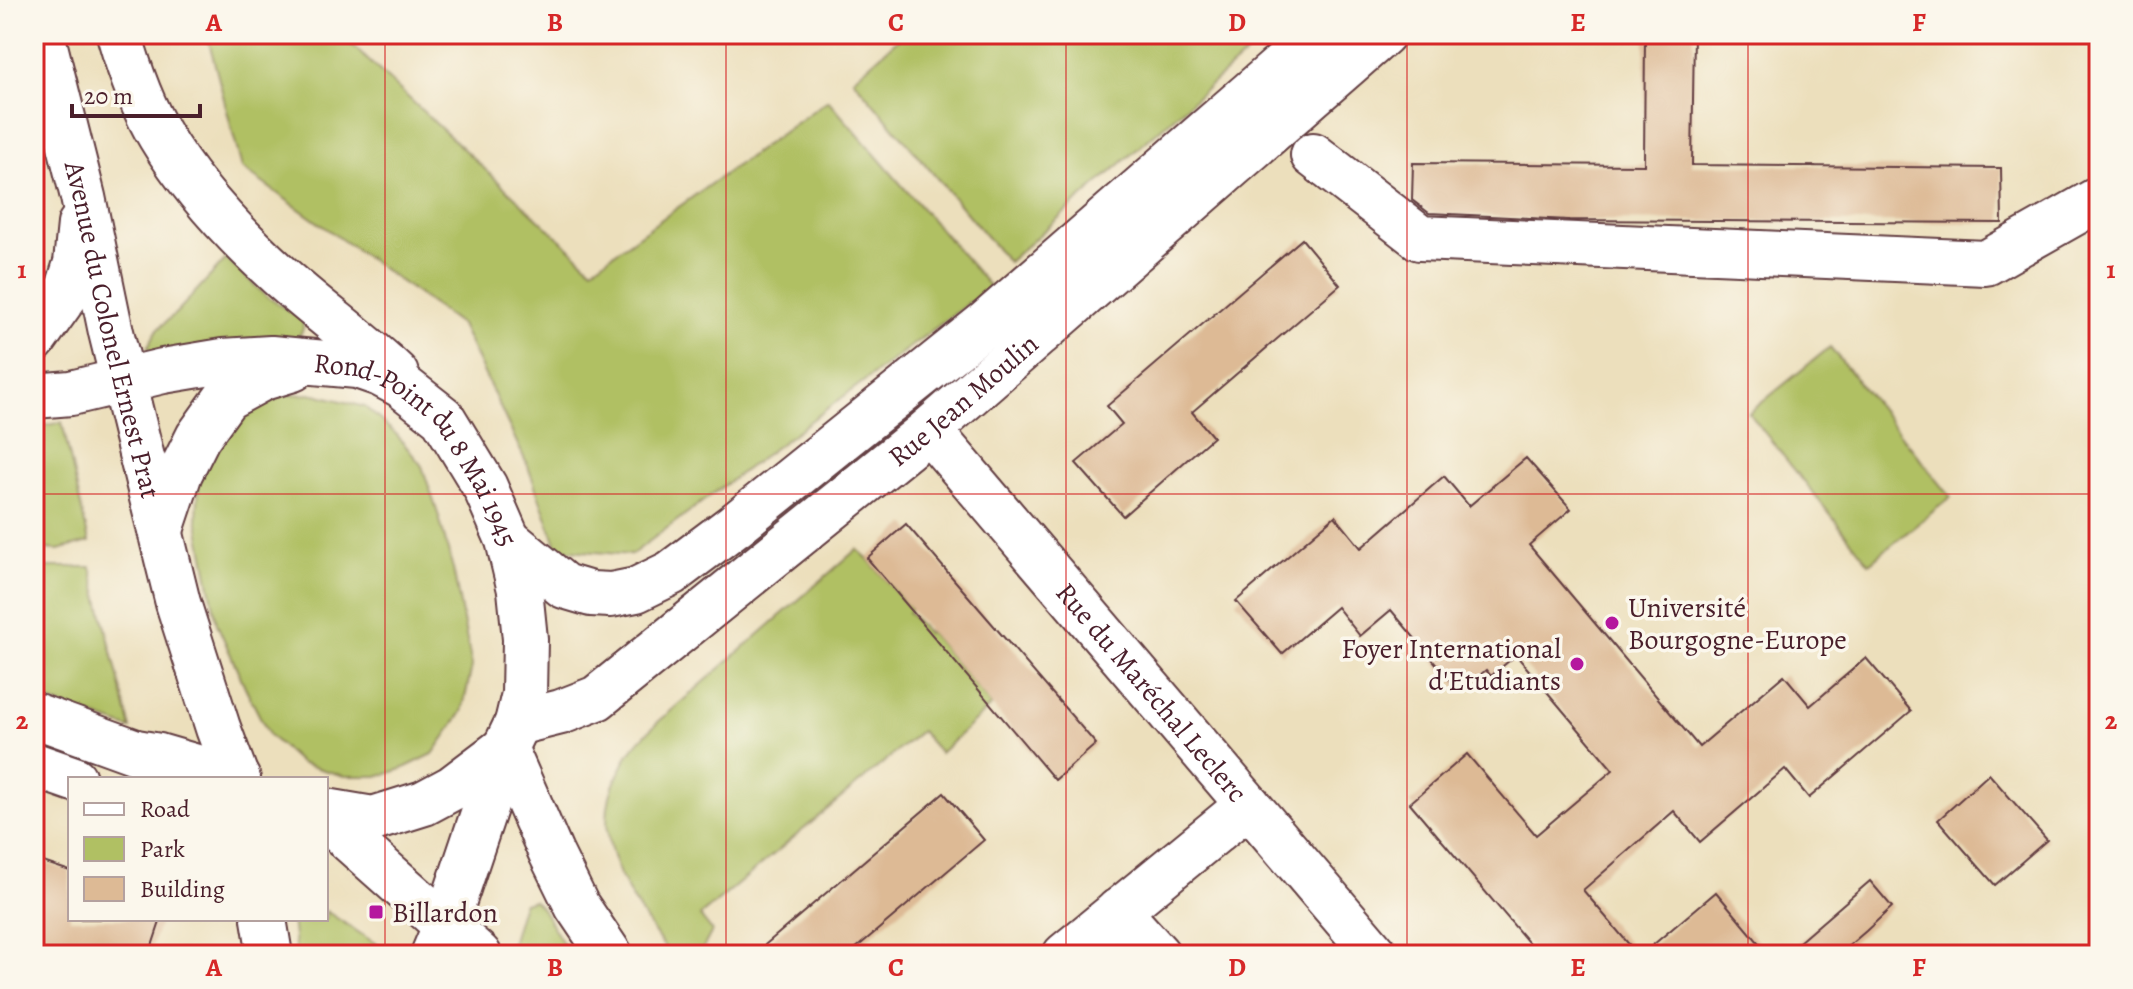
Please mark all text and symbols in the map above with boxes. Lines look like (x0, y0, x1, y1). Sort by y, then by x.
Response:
text: A (205, 5, 223, 40)
text: B (547, 5, 563, 40)
text: C (888, 5, 904, 40)
text: D (1228, 5, 1246, 40)
text: E (1570, 5, 1586, 40)
text: F (1912, 5, 1926, 40)
scale bar (72, 68, 200, 118)
text: 20 m (84, 80, 133, 112)
street label: Avenue du Colonel Ernest Prat (54, 156, 169, 502)
text: 1 (17, 252, 27, 287)
text: 1 (2106, 252, 2116, 287)
street label: Rue Jean Moulin (880, 325, 1047, 476)
street label: Rond-Point du 8 Mai 1945 (312, 344, 527, 553)
street label: Rue du Maréchal Leclerc (1047, 575, 1256, 810)
place label: Université Bourgogne-Europe (1628, 589, 1847, 659)
marker: Université Bourgogne-Europe (1603, 614, 1621, 632)
place label: Foyer International d'Etudiants (1341, 630, 1561, 700)
marker: Foyer International d'Etudiants (1568, 655, 1586, 673)
text: 2 (16, 703, 29, 738)
text: 2 (2105, 703, 2118, 738)
legend (68, 777, 328, 921)
text: Road (140, 793, 190, 825)
text: Park (140, 833, 185, 865)
text: Building (140, 873, 225, 905)
place label: Billardon (392, 894, 498, 932)
marker: Billardon (367, 903, 385, 921)
text: A (205, 950, 223, 985)
text: B (547, 950, 563, 985)
text: C (888, 950, 904, 985)
text: D (1228, 950, 1246, 985)
text: E (1570, 950, 1586, 985)
text: F (1912, 950, 1926, 985)

